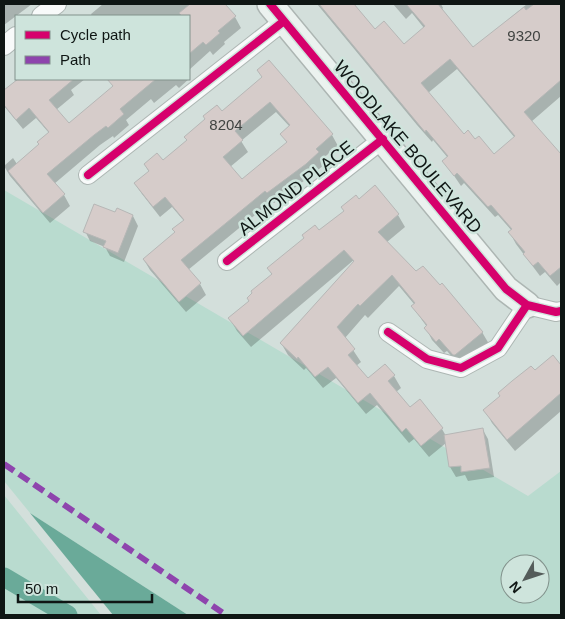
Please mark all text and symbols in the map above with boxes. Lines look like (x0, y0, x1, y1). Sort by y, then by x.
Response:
legend (15, 15, 190, 80)
text: Cycle path (60, 26, 131, 43)
house number: 9320 (507, 27, 541, 44)
text: Path (60, 51, 91, 68)
street label: WOODLAKE BOULEVARD (330, 57, 486, 237)
house number: 8204 (209, 116, 243, 133)
street label: ALMOND PLACE (234, 137, 358, 239)
north arrow (500, 554, 550, 604)
scale bar (18, 572, 151, 604)
text: N (506, 578, 524, 596)
text: 50 m (25, 580, 58, 597)

